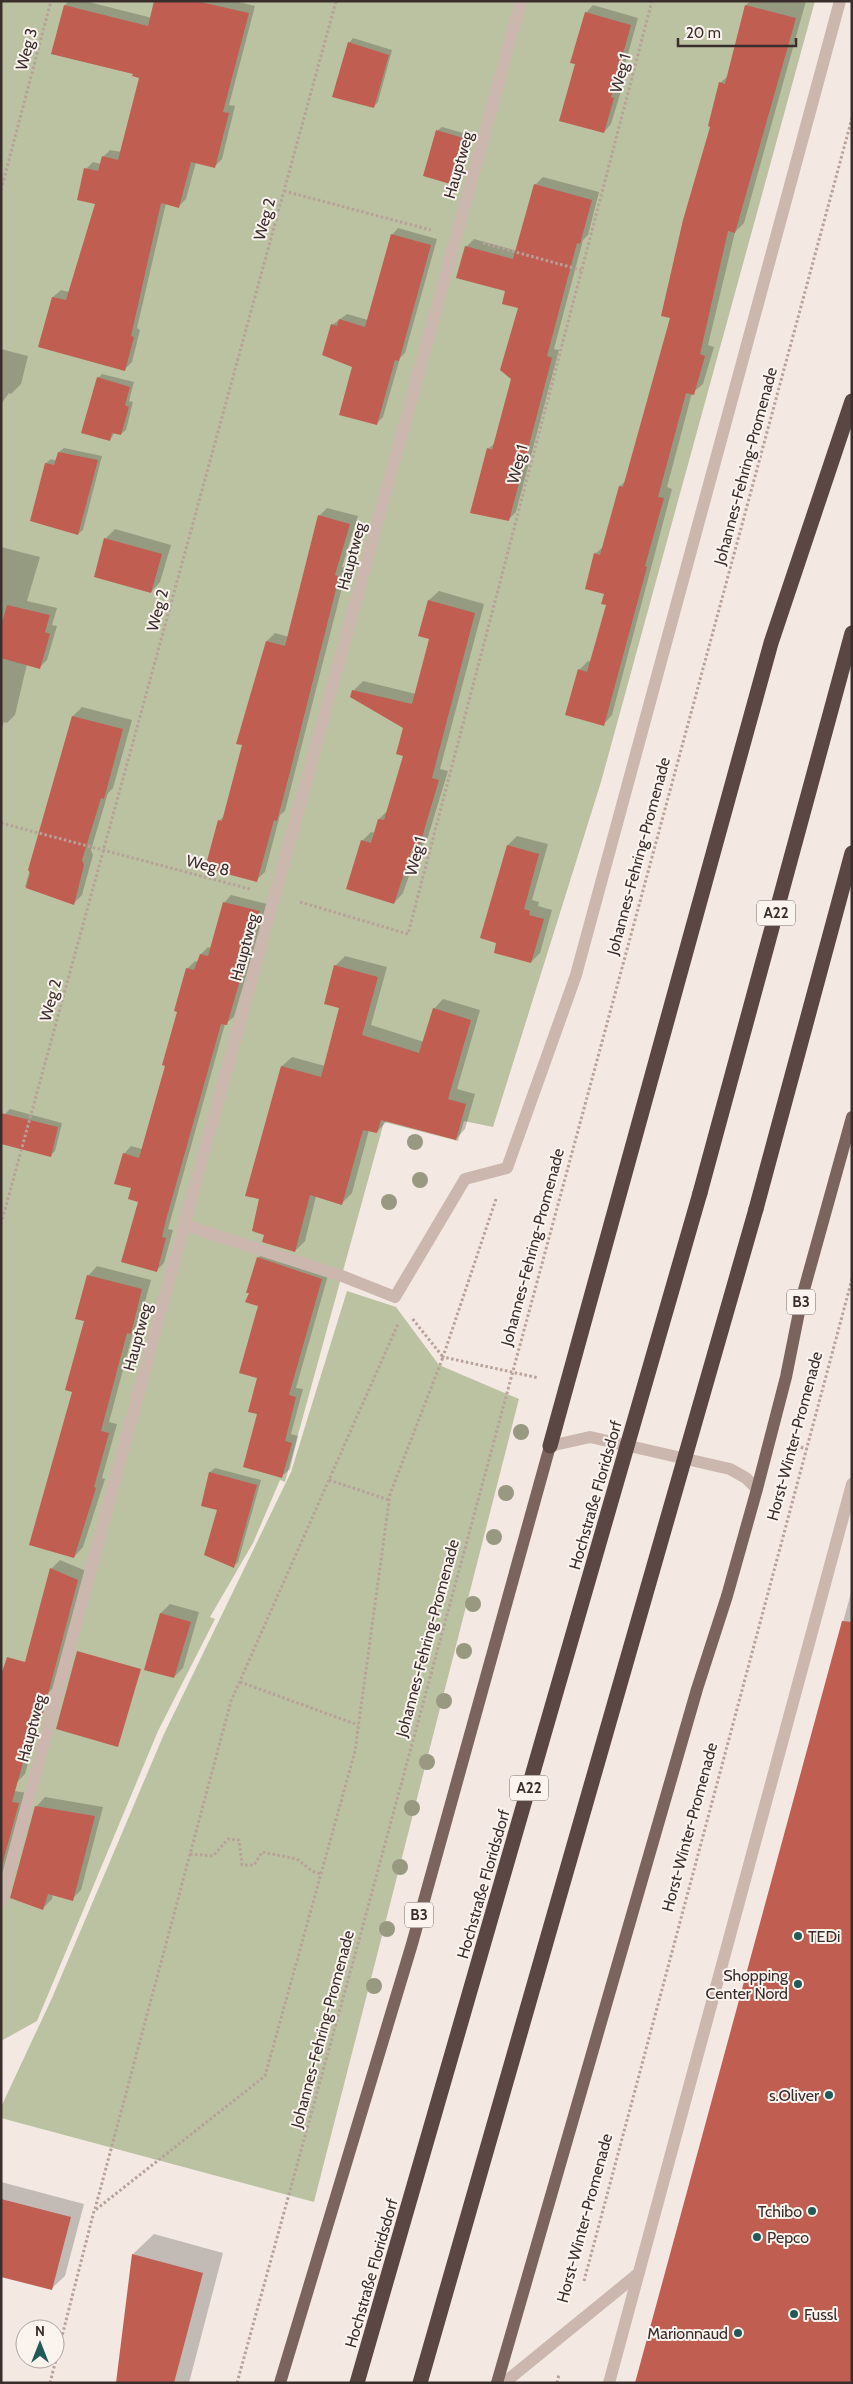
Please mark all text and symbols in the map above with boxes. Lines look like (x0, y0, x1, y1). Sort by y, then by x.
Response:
scale bar (678, 15, 796, 47)
text: 20 m (686, 24, 721, 42)
street label: Weg 3 (12, 26, 41, 72)
street label: Weg 1 (606, 52, 635, 95)
street label: Hauptweg (440, 128, 477, 201)
street label: Weg 2 (250, 196, 279, 242)
street label: Johannes-Fehring-Promenade (710, 365, 781, 568)
street label: Weg 1 (503, 443, 532, 486)
street label: Hauptweg (333, 519, 370, 592)
street label: Weg 2 (143, 587, 172, 633)
street label: Johannes-Fehring-Promenade (603, 755, 674, 958)
street label: Weg 1 (401, 835, 430, 878)
street label: Weg 8 (184, 851, 232, 880)
road number: A22 (757, 900, 795, 926)
street label: Hauptweg (226, 910, 263, 983)
street label: Weg 2 (36, 977, 65, 1023)
street label: Johannes-Fehring-Promenade (497, 1146, 568, 1349)
road number: B3 (787, 1290, 815, 1314)
street label: Hauptweg (119, 1300, 156, 1373)
street label: Horst-Winter-Promenade (763, 1349, 826, 1523)
street label: Hochstraße Floridsdorf (565, 1418, 626, 1572)
street label: Johannes-Fehring-Promenade (392, 1537, 463, 1740)
street label: Hauptweg (13, 1691, 50, 1764)
street label: Horst-Winter-Promenade (658, 1740, 721, 1914)
road number: A22 (510, 1776, 548, 1800)
street label: Hochstraße Floridsdorf (453, 1807, 514, 1961)
road number: B3 (405, 1902, 433, 1928)
place label: TEDi (808, 1927, 840, 1946)
street label: Johannes-Fehring-Promenade (287, 1928, 358, 2131)
marker: TEDi (792, 1930, 804, 1942)
place label: Shopping Center Nord (706, 1966, 789, 2003)
marker: Shopping Center Nord (792, 1978, 804, 1990)
place label: s.Oliver (769, 2086, 820, 2105)
marker: s.Oliver (823, 2089, 835, 2101)
street label: Horst-Winter-Promenade (553, 2131, 616, 2305)
street label: Hochstraße Floridsdorf (341, 2196, 402, 2350)
place label: Tchibo (758, 2202, 802, 2221)
marker: Tchibo (806, 2205, 818, 2217)
place label: Pepco (767, 2228, 809, 2247)
marker: Pepco (751, 2231, 763, 2243)
place label: Fussl (804, 2305, 837, 2324)
marker: Fussl (788, 2308, 800, 2320)
north arrow (15, 2319, 65, 2369)
text: N (35, 2322, 45, 2340)
place label: Marionnaud (647, 2324, 728, 2343)
marker: Marionnaud (732, 2327, 744, 2339)

